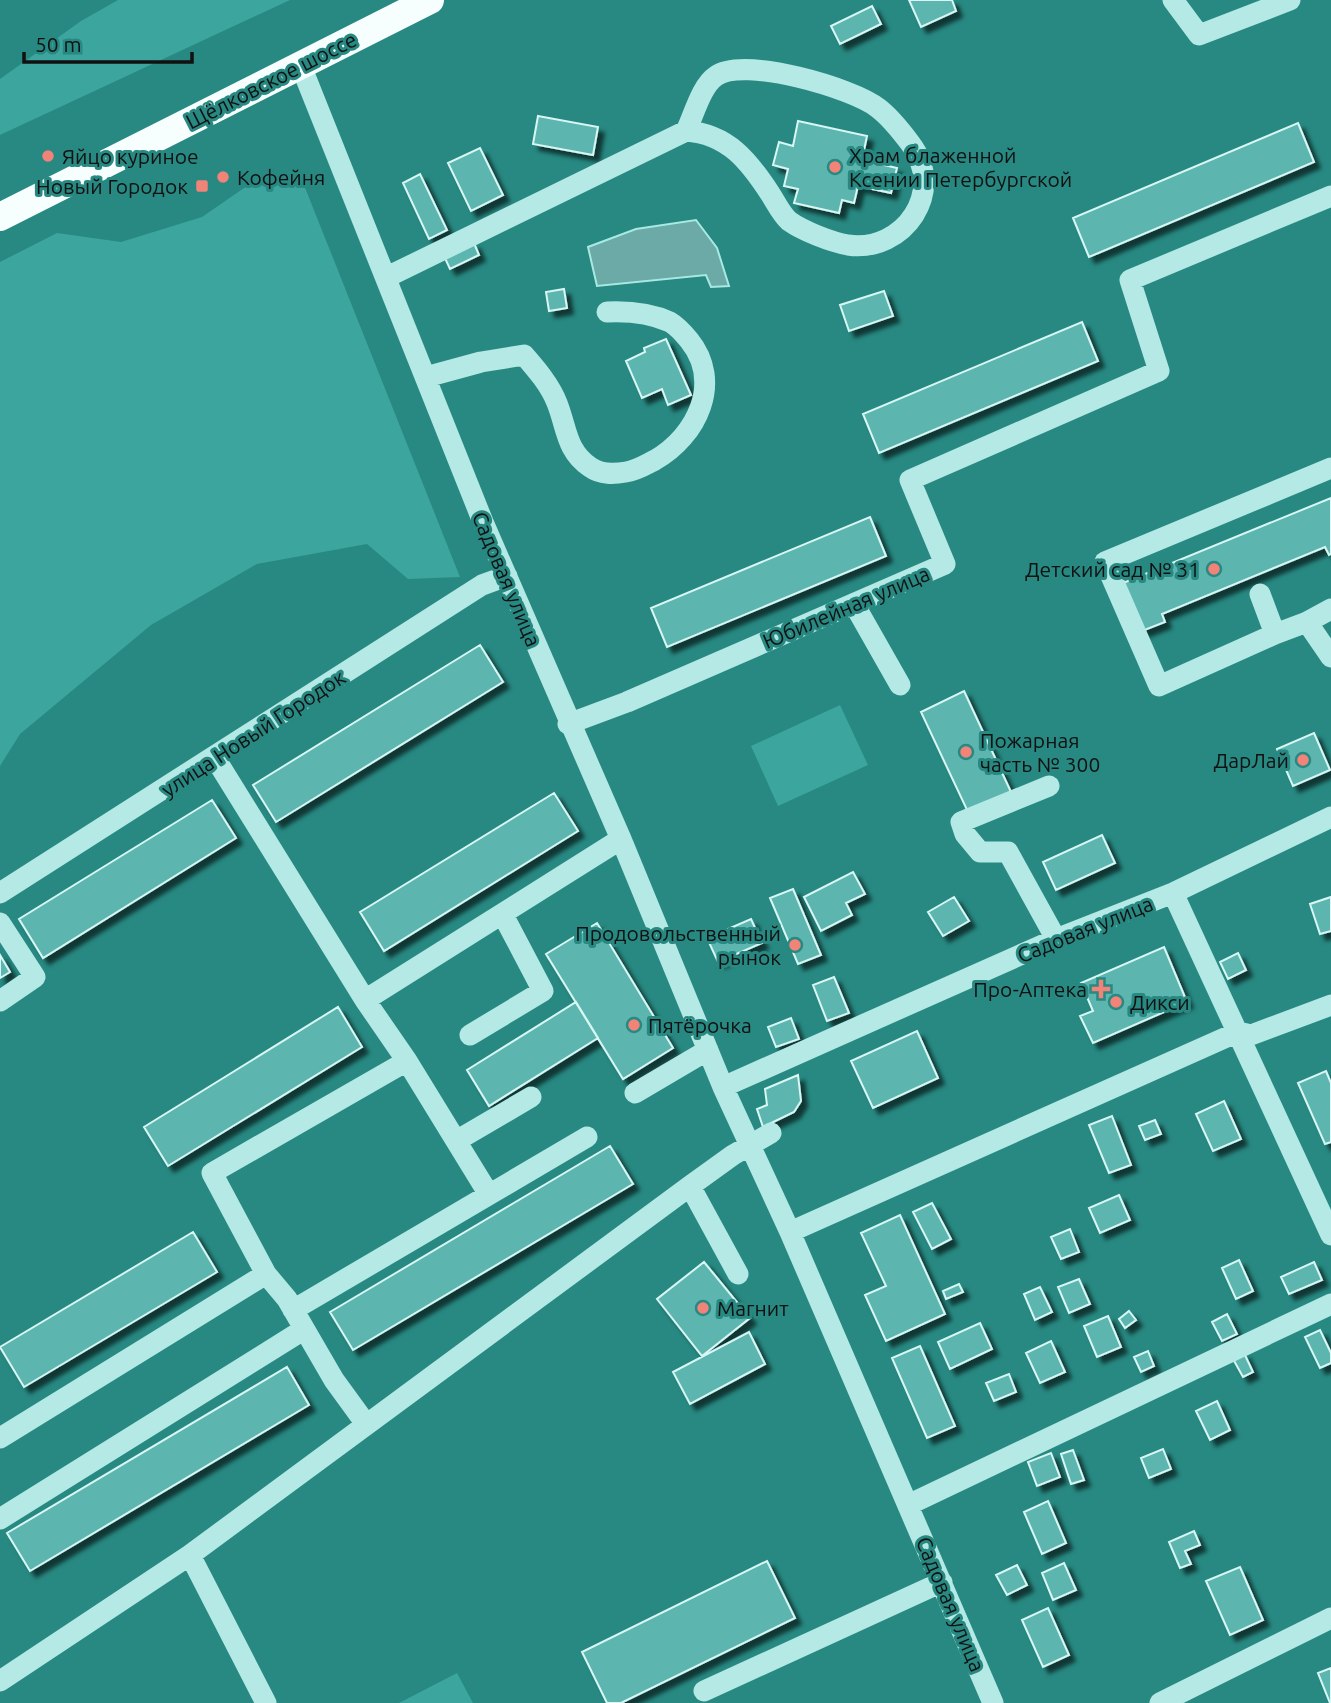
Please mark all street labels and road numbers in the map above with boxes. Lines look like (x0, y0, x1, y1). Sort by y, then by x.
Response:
street label: Щёлковское шоссе (182, 27, 360, 133)
street label: Садовая улица (468, 508, 546, 650)
street label: Юбилейная улица (759, 561, 933, 653)
street label: улица Новый Городок (157, 664, 350, 801)
street label: Садовая улица (1014, 891, 1156, 967)
street label: Садовая улица (912, 1533, 990, 1675)

